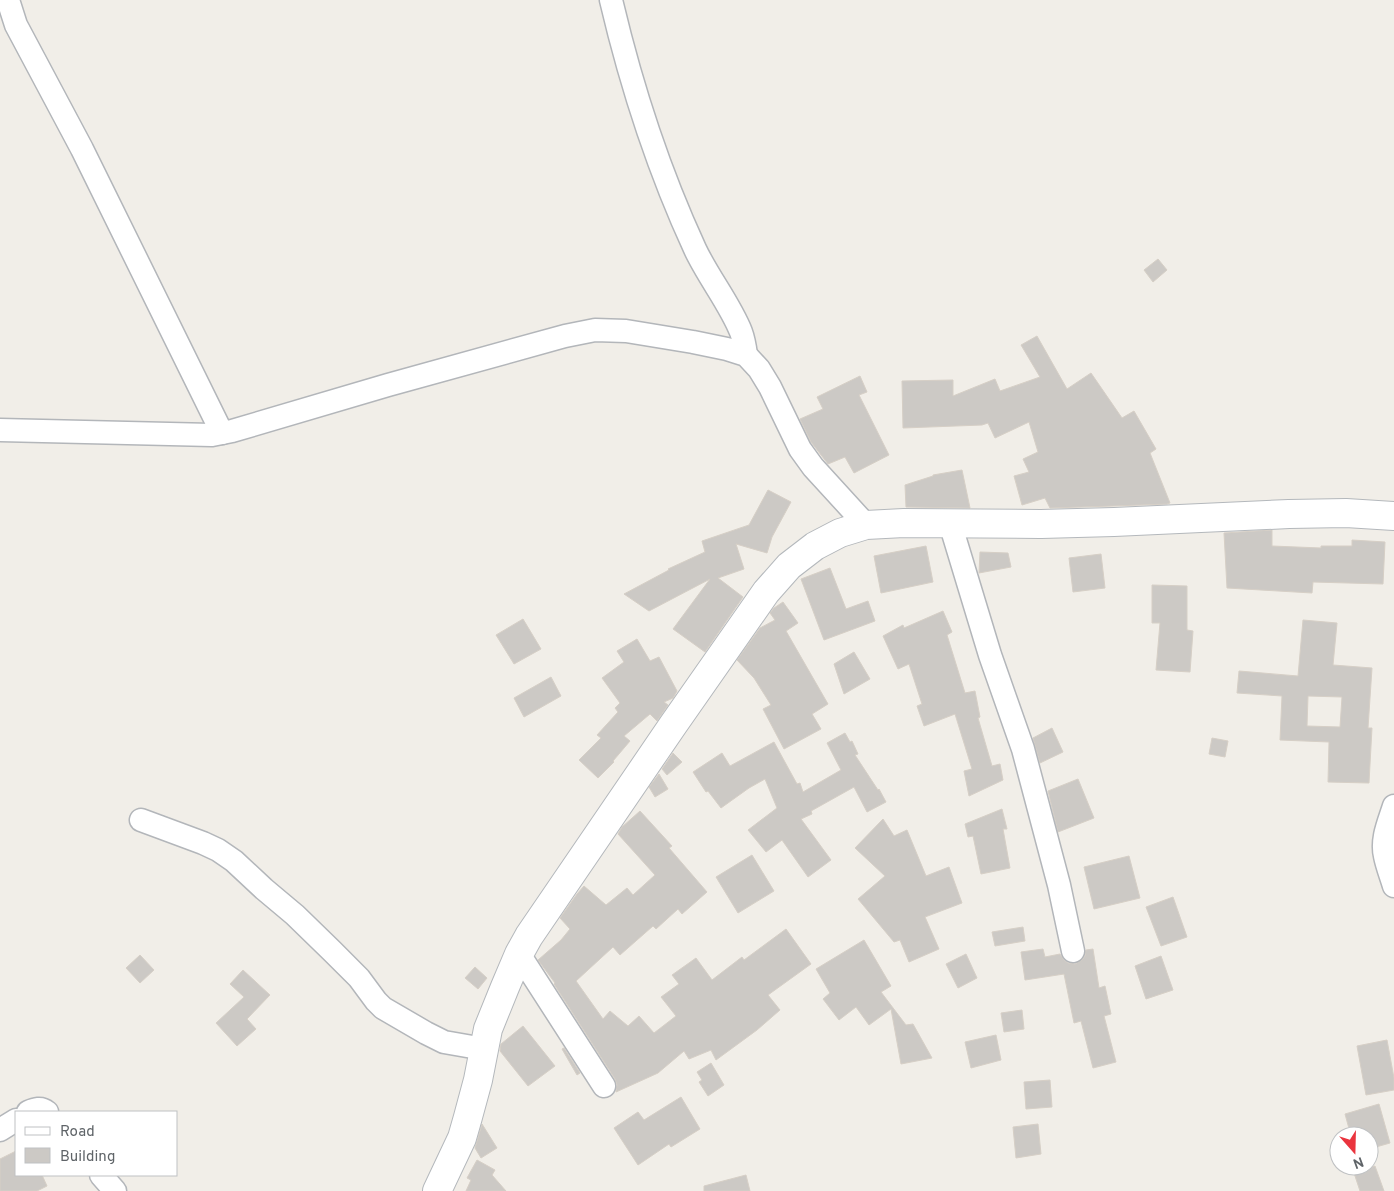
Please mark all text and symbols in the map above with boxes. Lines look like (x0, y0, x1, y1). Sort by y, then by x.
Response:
legend (15, 1111, 178, 1176)
text: Road (60, 1123, 95, 1142)
north arrow (1329, 1126, 1379, 1176)
text: Building (60, 1148, 115, 1167)
text: N (1350, 1152, 1366, 1172)

